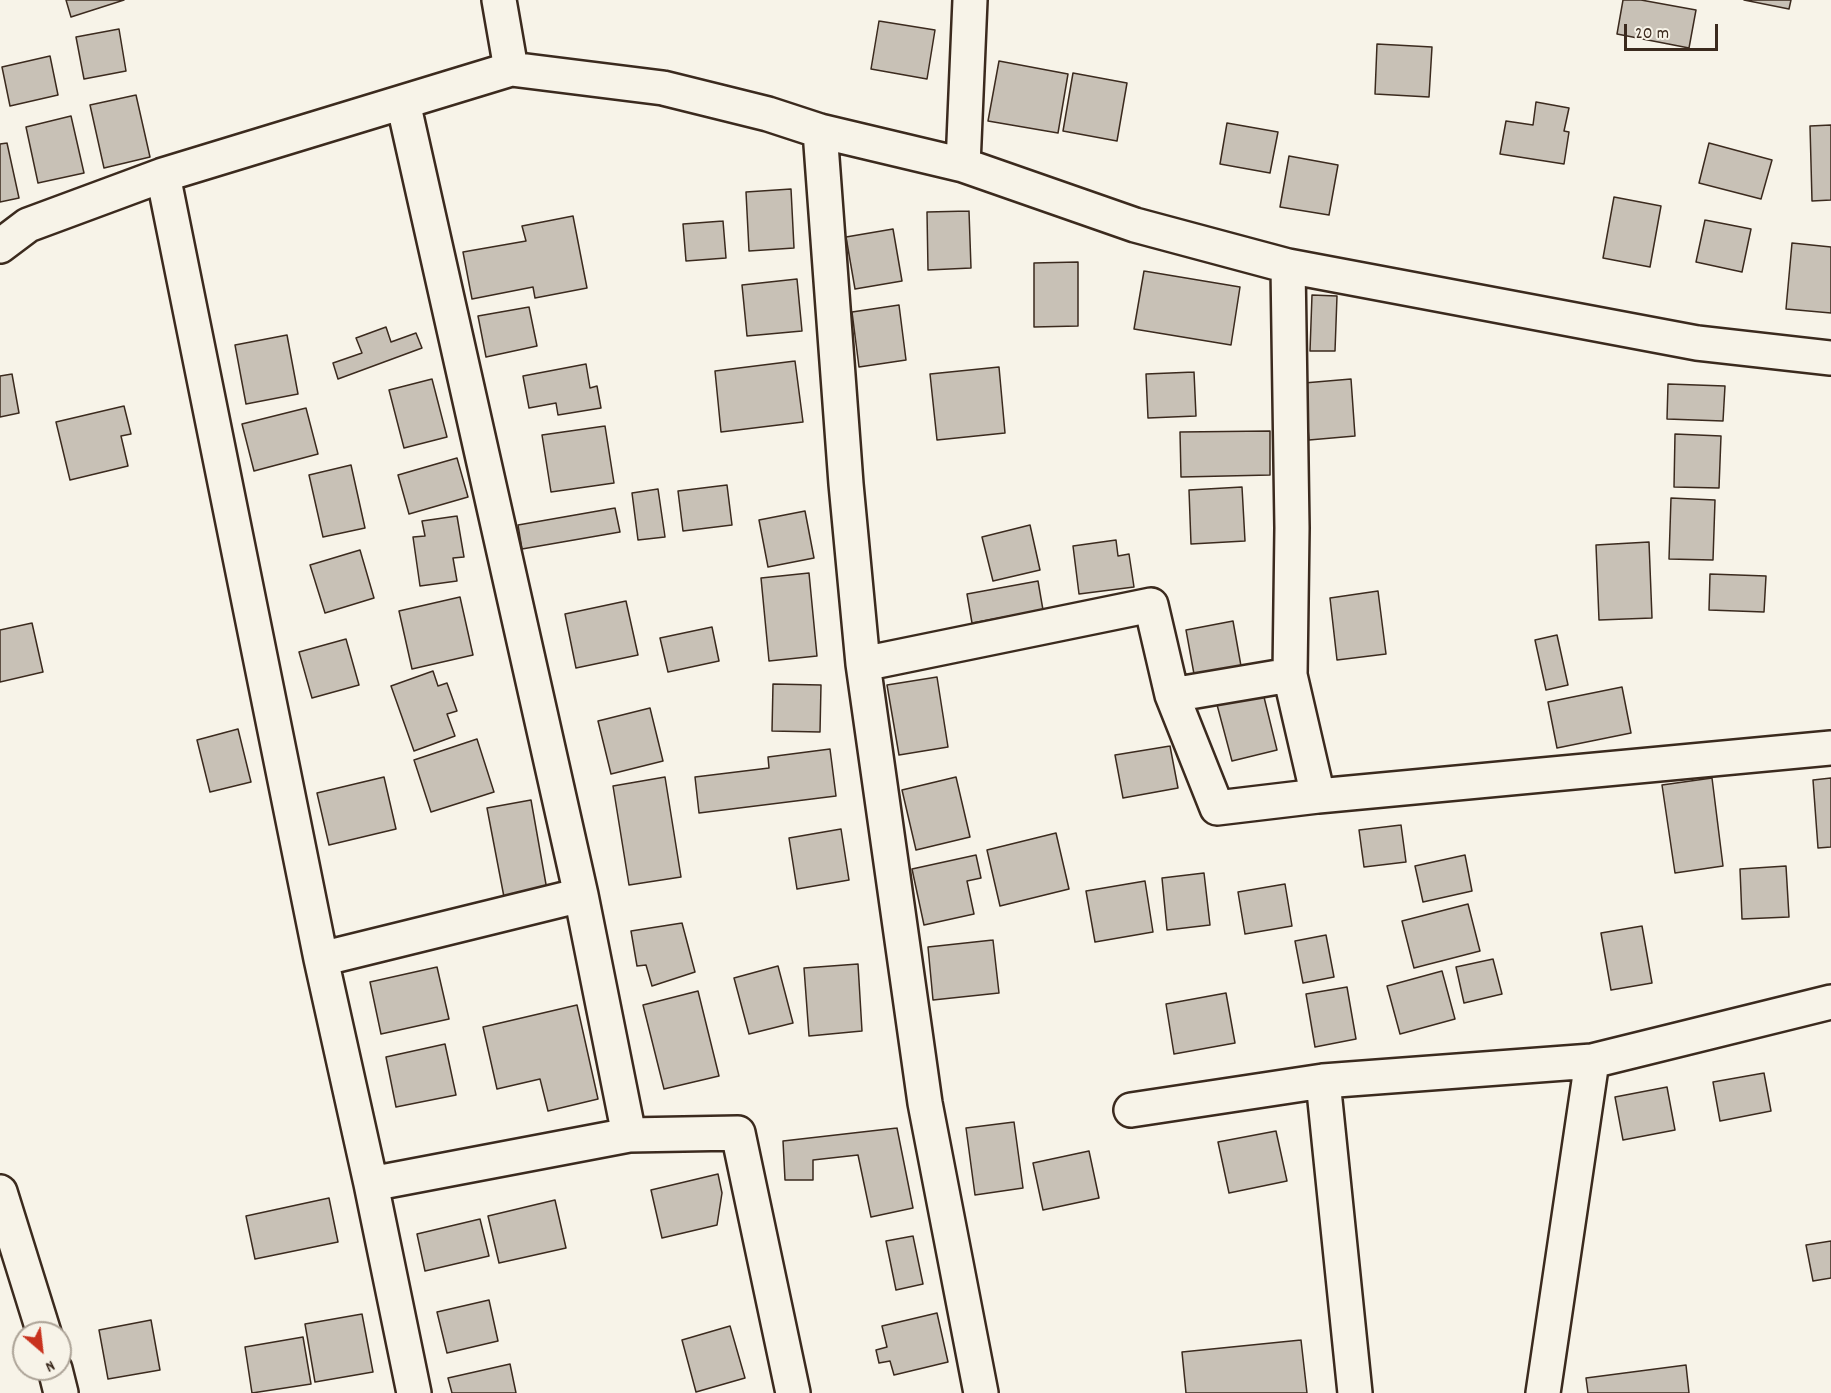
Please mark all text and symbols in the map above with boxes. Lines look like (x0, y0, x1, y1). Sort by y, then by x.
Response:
scale bar (1627, 12, 1722, 50)
text: 20 m (1635, 22, 1669, 47)
north arrow (12, 1321, 72, 1381)
text: N (41, 1354, 59, 1378)

